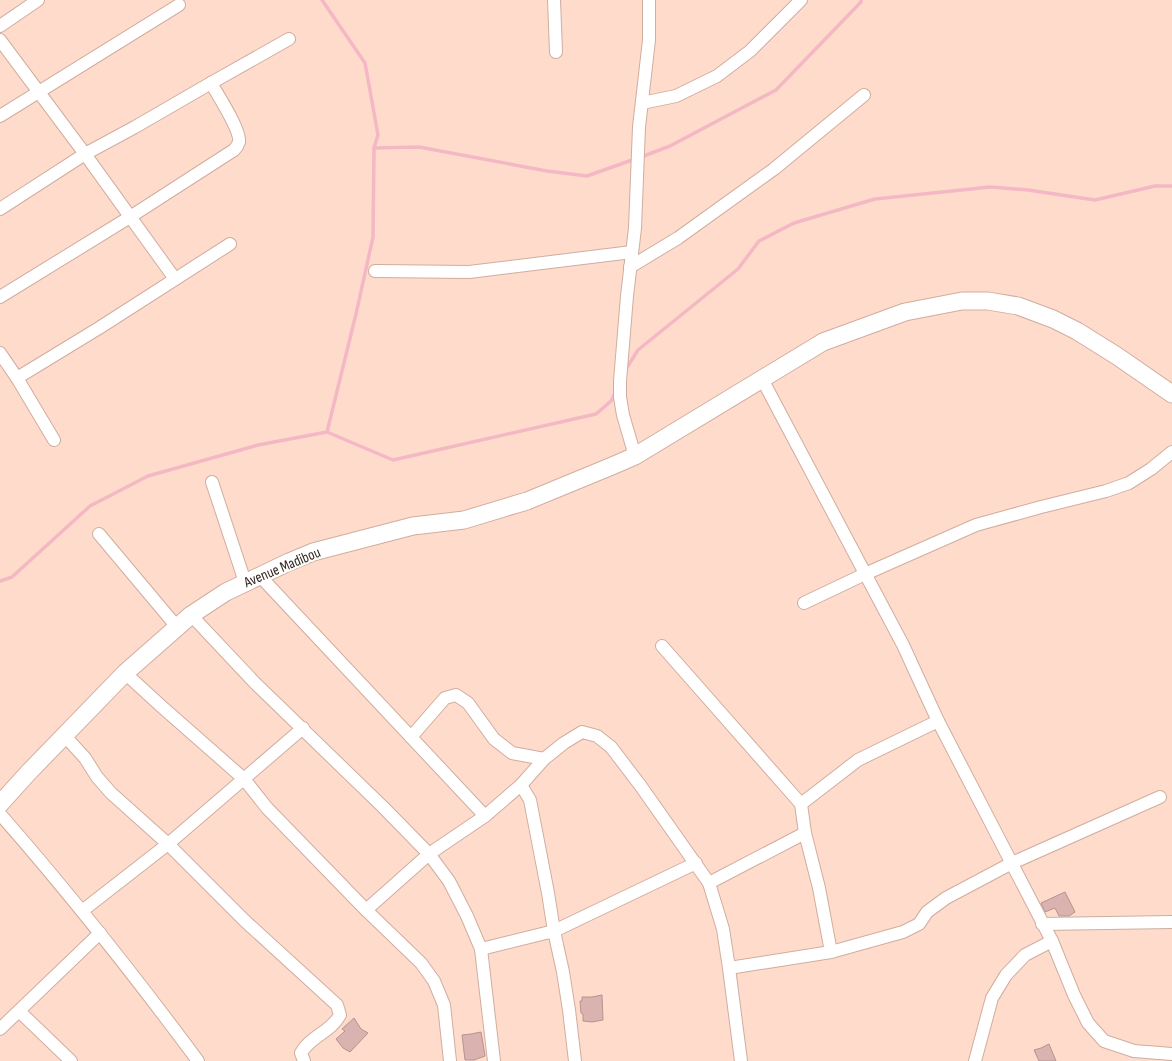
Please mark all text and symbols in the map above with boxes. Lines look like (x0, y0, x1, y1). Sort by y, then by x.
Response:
street label: Avenue Madibou (240, 543, 323, 593)

